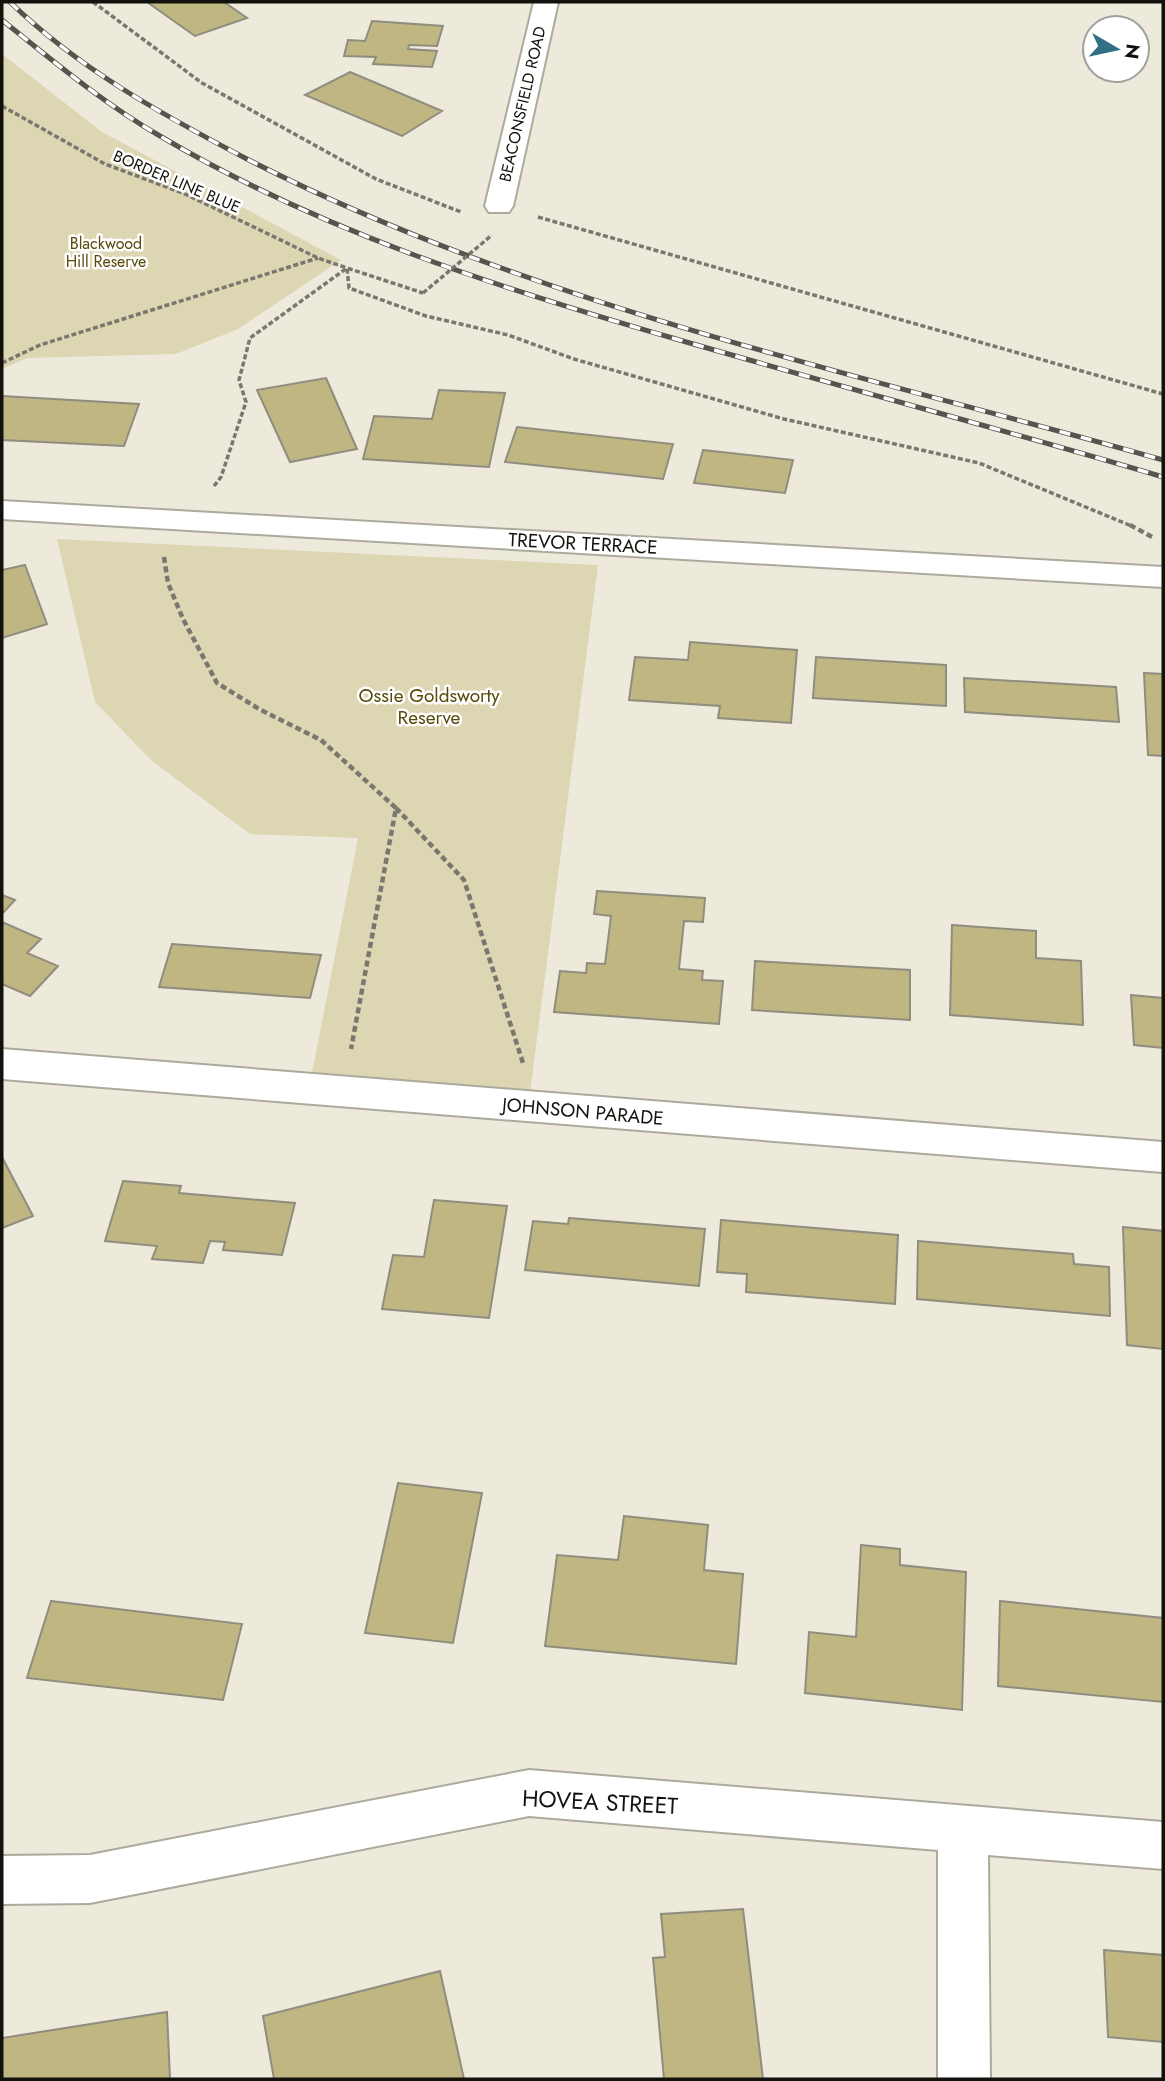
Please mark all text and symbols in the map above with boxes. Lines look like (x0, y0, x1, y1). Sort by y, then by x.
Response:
north arrow (1081, 14, 1151, 84)
street label: BEACONSFIELD ROAD (493, 24, 552, 184)
text: N (1118, 42, 1147, 61)
street label: BORDER LINE BLUE (110, 144, 244, 219)
park label: Blackwood Hill Reserve (66, 232, 146, 273)
street label: TREVOR TERRACE (508, 526, 658, 561)
park label: Ossie Goldsworty Reserve (358, 682, 500, 731)
street label: JOHNSON PARADE (498, 1091, 665, 1132)
street label: HOVEA STREET (521, 1781, 679, 1823)

